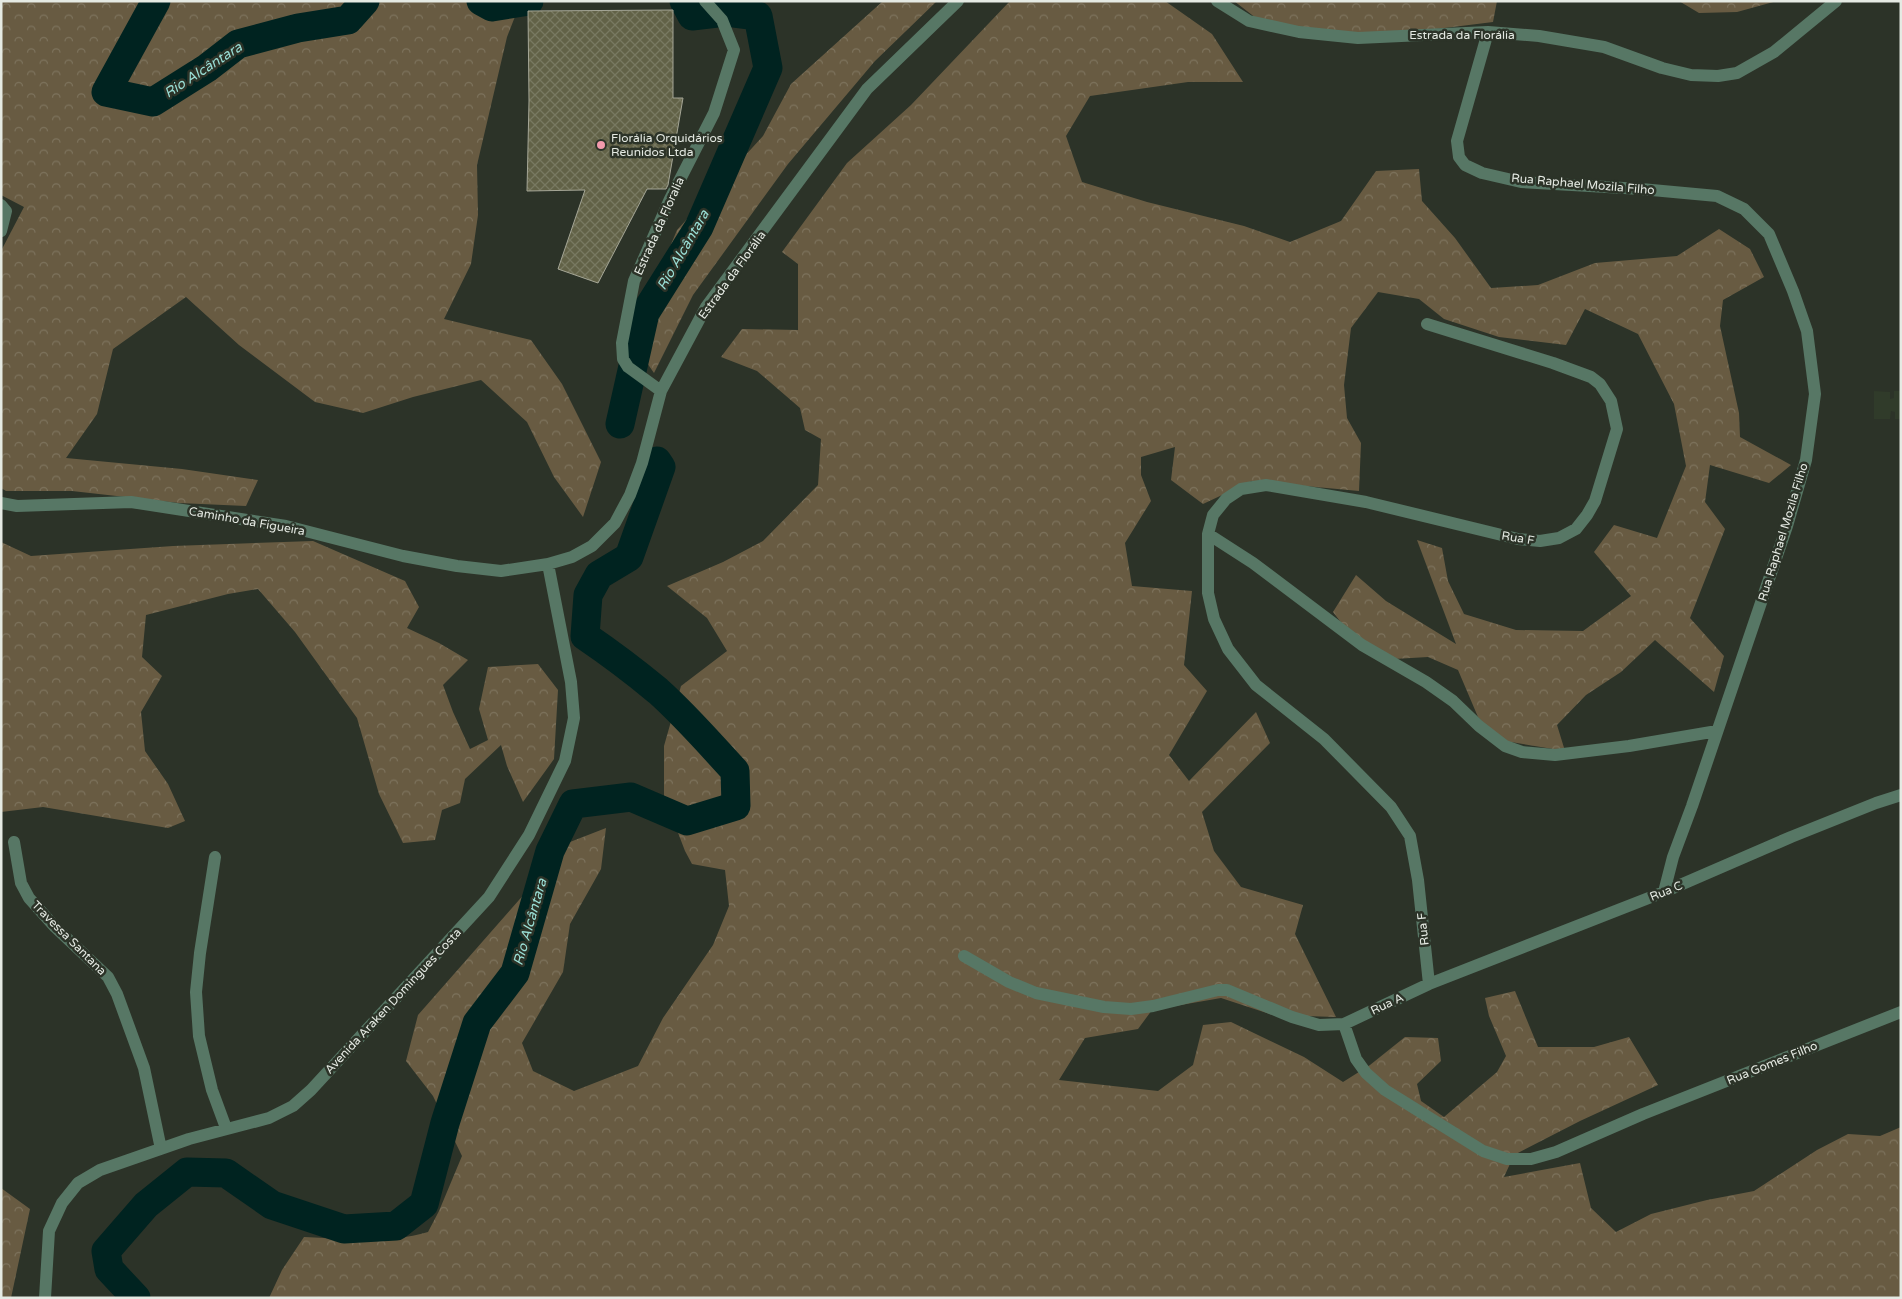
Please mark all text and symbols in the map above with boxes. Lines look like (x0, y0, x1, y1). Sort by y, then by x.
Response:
street label: Estrada da Florália (1409, 28, 1515, 42)
water label: Rio Alcântara (161, 38, 246, 102)
place label: Florália Orquidários Reunidos Ltda (611, 131, 723, 159)
marker: Florália Orquidários Reunidos Ltda (595, 139, 607, 151)
street label: Rua Raphael Mozila Filho (1511, 171, 1655, 197)
street label: Estrada da Floralia (631, 175, 687, 277)
water label: Rio Alcântara (653, 206, 713, 293)
street label: Estrada da Florália (695, 228, 769, 322)
street label: Rua Raphael Mozila Filho (1755, 461, 1811, 603)
street label: Caminho da Figueira (188, 504, 306, 538)
street label: Rua F (1501, 529, 1535, 547)
water label: Rio Alcântara (509, 876, 551, 967)
street label: Rua C (1648, 878, 1684, 904)
street label: Travessa Santana (29, 898, 109, 978)
street label: Rua F (1414, 912, 1432, 946)
street label: Avenida Araken Domingues Costa (322, 925, 464, 1077)
street label: Rua A (1368, 990, 1406, 1018)
street label: Rua Gomes Filho (1725, 1038, 1819, 1088)

